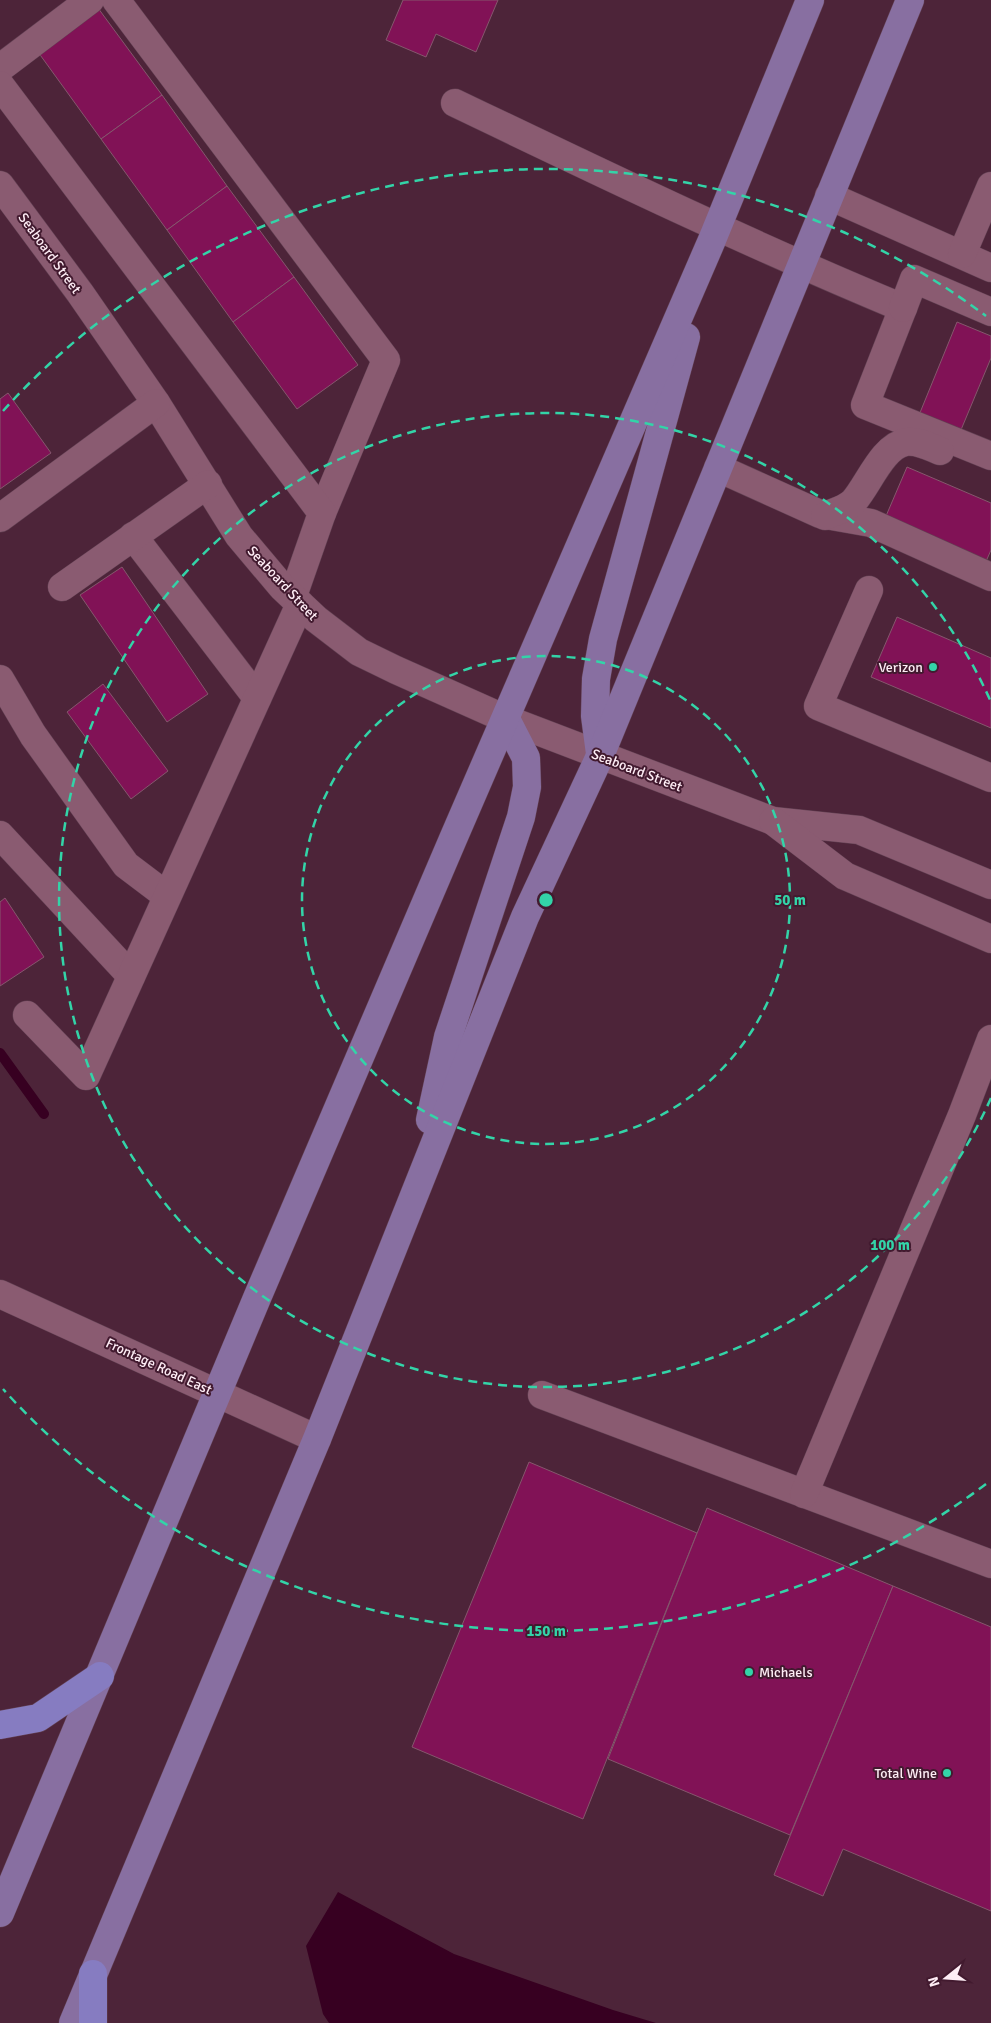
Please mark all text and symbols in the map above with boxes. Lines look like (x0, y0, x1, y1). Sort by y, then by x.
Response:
street label: Seaboard Street (15, 210, 85, 297)
street label: Seaboard Street (244, 543, 322, 624)
place label: Verizon (879, 659, 923, 676)
marker: Verizon (927, 661, 939, 673)
street label: Seaboard Street (589, 745, 685, 796)
centre of rings (537, 891, 555, 909)
text: 50 m (774, 891, 806, 909)
text: 100 m (870, 1236, 910, 1254)
street label: Frontage Road East (103, 1334, 215, 1399)
text: 150 m (526, 1622, 566, 1640)
place label: Michaels (759, 1664, 813, 1681)
marker: Michaels (743, 1666, 755, 1678)
place label: Total Wine (875, 1765, 937, 1782)
marker: Total Wine (941, 1767, 953, 1779)
north arrow (921, 1953, 971, 2003)
text: N (924, 1975, 944, 1989)

